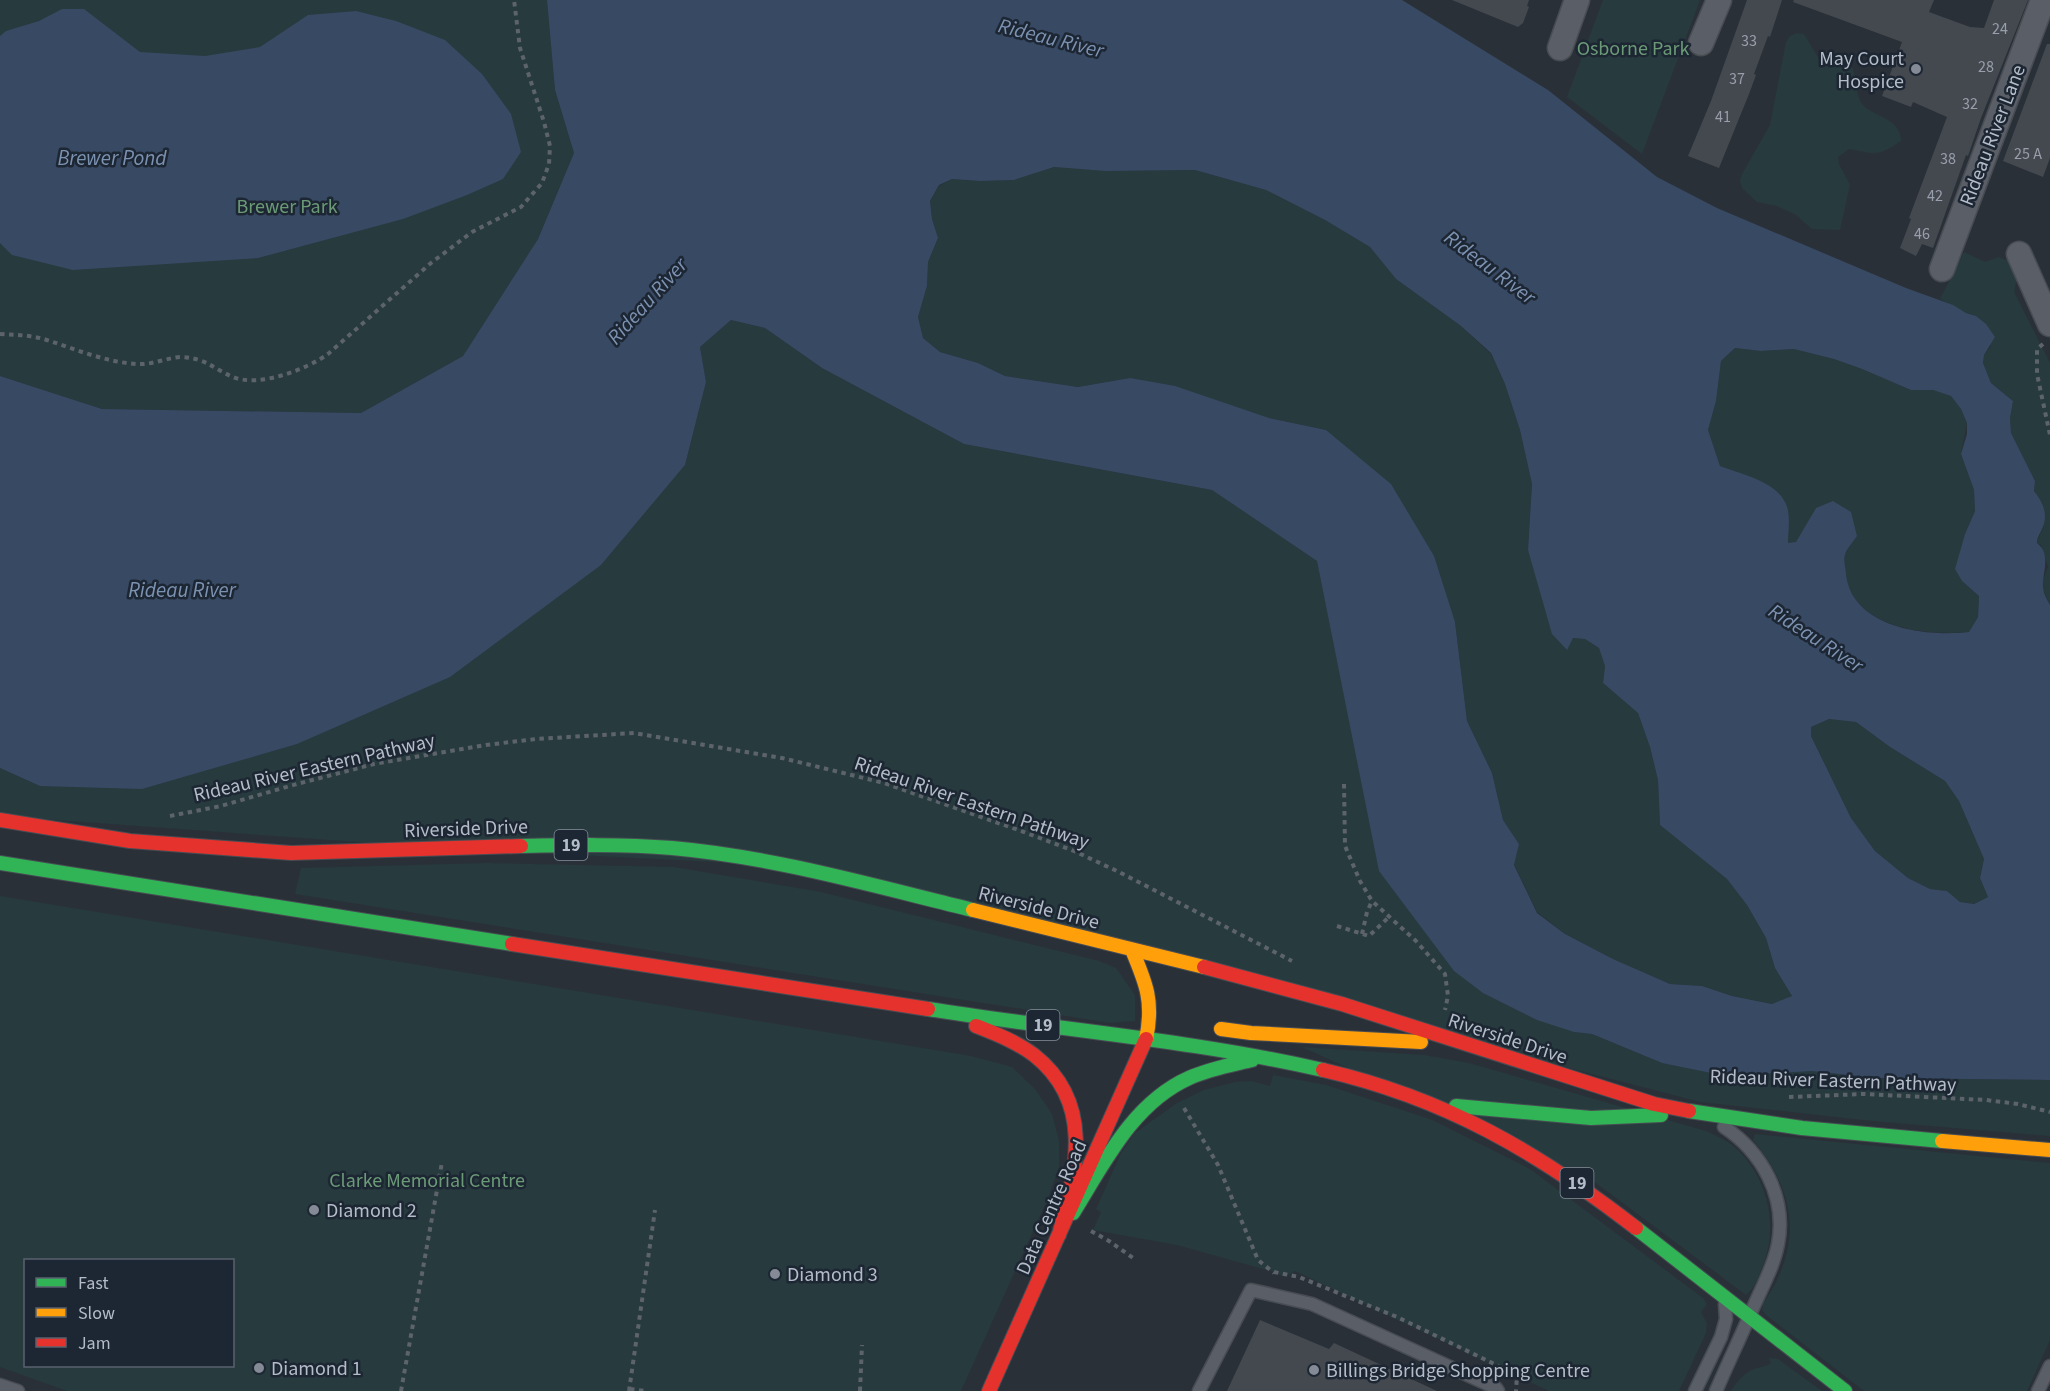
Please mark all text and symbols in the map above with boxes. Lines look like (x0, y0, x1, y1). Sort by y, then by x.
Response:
water label: Rideau River (995, 10, 1108, 66)
house number: 24 (1992, 18, 2008, 40)
house number: 33 (1741, 30, 1757, 52)
park label: Osborne Park (1577, 35, 1689, 63)
place label: May Court Hospice (1819, 45, 1904, 96)
house number: 28 (1978, 56, 1994, 78)
street label: Rideau River Lane (1953, 61, 2033, 210)
marker: May Court Hospice (1909, 62, 1923, 76)
house number: 37 (1729, 68, 1745, 90)
house number: 32 (1962, 93, 1978, 115)
house number: 41 (1715, 106, 1731, 128)
water label: Brewer Pond (57, 143, 167, 173)
house number: 25 A (2014, 143, 2042, 165)
house number: 38 (1940, 148, 1956, 170)
house number: 42 (1927, 185, 1943, 207)
park label: Brewer Park (236, 193, 338, 221)
water label: Rideau River (1438, 223, 1543, 312)
house number: 46 (1914, 223, 1930, 245)
water label: Rideau River (600, 250, 695, 351)
water label: Rideau River (128, 575, 237, 605)
water label: Rideau River (1763, 596, 1870, 680)
street label: Rideau River Eastern Pathway (191, 726, 438, 809)
street label: Rideau River Eastern Pathway (850, 750, 1094, 857)
street label: Riverside Drive (404, 813, 529, 845)
road number: 19 (554, 830, 588, 860)
street label: Riverside Drive (975, 879, 1102, 937)
street label: Riverside Drive (1444, 1006, 1571, 1071)
road number: 19 (1026, 1010, 1060, 1040)
street label: Rideau River Eastern Pathway (1709, 1063, 1957, 1099)
street label: Data Centre Road (1010, 1135, 1094, 1279)
park label: Clarke Memorial Centre (329, 1167, 525, 1195)
road number: 19 (1560, 1168, 1594, 1198)
place label: Diamond 2 (326, 1197, 417, 1225)
marker: Diamond 2 (307, 1203, 321, 1217)
legend (24, 1259, 234, 1367)
place label: Diamond 3 (787, 1261, 878, 1289)
marker: Diamond 3 (768, 1267, 782, 1281)
text: Fast (78, 1271, 109, 1296)
text: Slow (78, 1301, 115, 1326)
text: Jam (78, 1331, 111, 1356)
place label: Diamond 1 (271, 1355, 362, 1383)
place label: Billings Bridge Shopping Centre (1326, 1357, 1590, 1385)
marker: Diamond 1 (252, 1361, 266, 1375)
marker: Billings Bridge Shopping Centre (1307, 1363, 1321, 1377)

